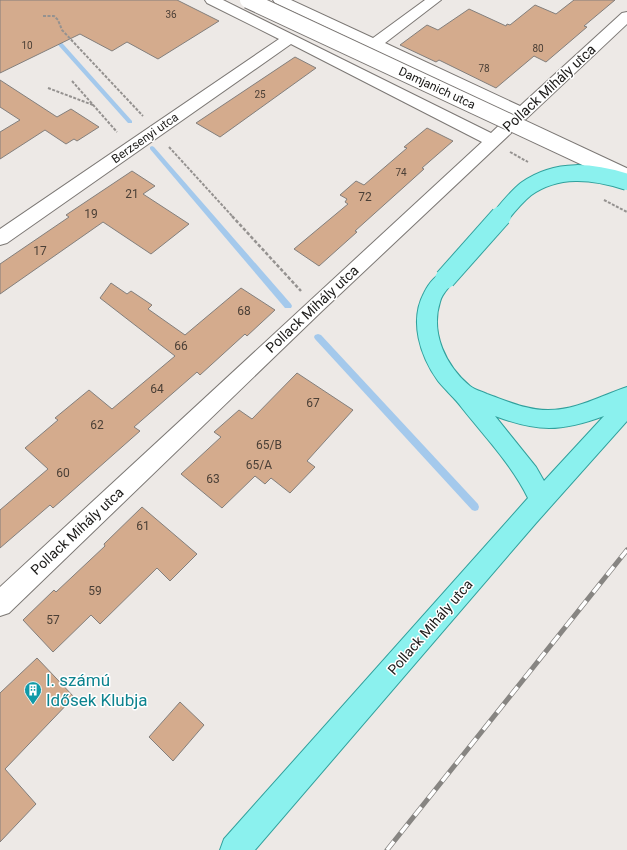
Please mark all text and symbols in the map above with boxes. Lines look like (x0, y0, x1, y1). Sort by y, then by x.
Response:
house number: 36 (165, 9, 177, 20)
house number: 10 (21, 40, 33, 51)
street label: Pollack Mihály utca (499, 41, 599, 135)
house number: 80 (532, 43, 544, 54)
house number: 78 (478, 63, 490, 74)
street label: Damjanich utca (396, 64, 478, 112)
house number: 25 (254, 89, 266, 100)
street label: Berzsenyi utca (109, 110, 181, 166)
house number: 74 (395, 167, 407, 178)
house number: 21 (125, 187, 139, 201)
house number: 72 (358, 190, 372, 204)
house number: 19 (84, 207, 98, 221)
house number: 17 (33, 244, 47, 258)
street label: Pollack Mihály utca (262, 262, 362, 356)
house number: 68 (237, 304, 251, 318)
house number: 66 (174, 339, 188, 353)
house number: 64 (150, 382, 164, 396)
house number: 67 (306, 396, 320, 410)
house number: 62 (90, 418, 104, 432)
house number: 65/B (256, 438, 282, 452)
house number: 65/A (246, 458, 272, 472)
house number: 60 (56, 466, 70, 480)
house number: 63 (206, 472, 220, 486)
street label: Pollack Mihály utca (27, 484, 127, 578)
house number: 61 (136, 519, 150, 533)
street label: Pollack Mihály utca (384, 576, 476, 678)
house number: 59 (88, 584, 102, 598)
house number: 57 (46, 613, 60, 627)
place label: I. számú Idősek Klubja (46, 670, 148, 710)
building icon: I. számú Idősek Klubja (23, 680, 43, 705)

